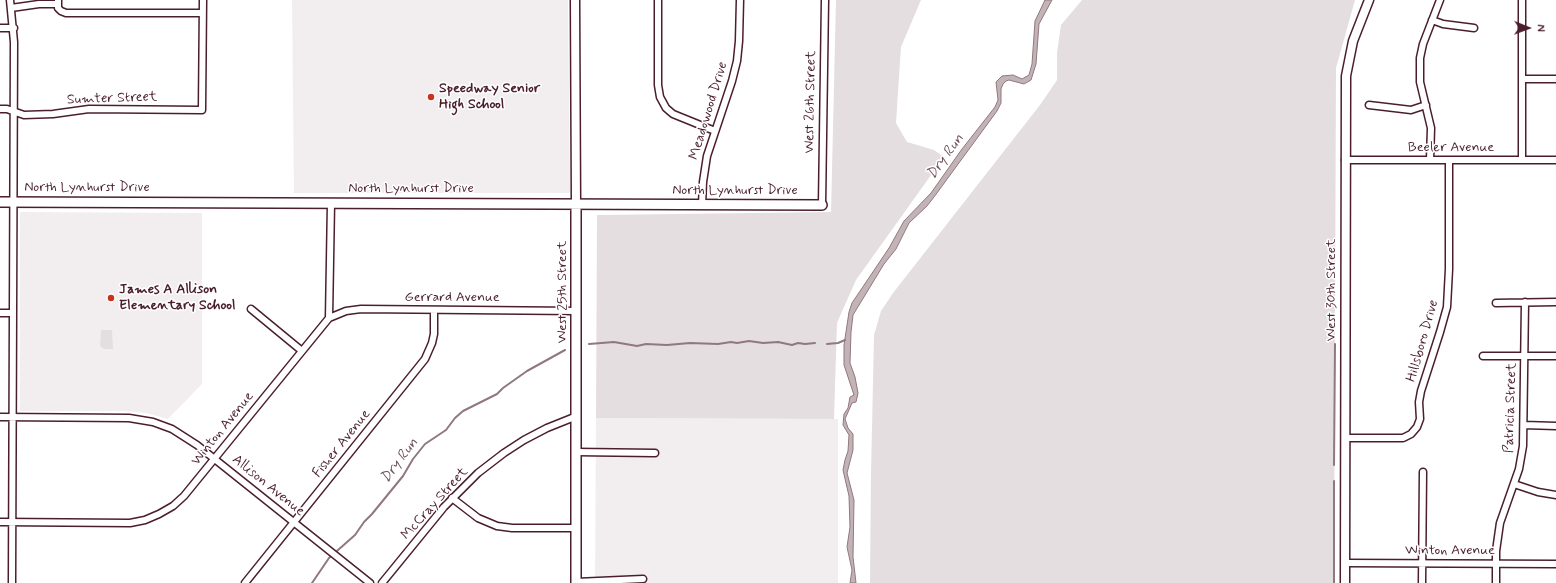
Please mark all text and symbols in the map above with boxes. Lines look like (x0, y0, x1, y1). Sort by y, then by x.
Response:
north arrow (1508, 8, 1548, 48)
text: N (1533, 24, 1547, 32)
street label: West 26th Street (802, 50, 820, 154)
street label: Meadowood Drive (686, 60, 732, 162)
place label: Speedway Senior High School (439, 81, 540, 114)
street label: Sumter Street (67, 89, 157, 109)
marker: Speedway Senior High School (426, 92, 436, 102)
water label: Dry Run (924, 131, 968, 183)
street label: Beeler Avenue (1408, 140, 1494, 156)
street label: North Lynhurst Drive (24, 180, 150, 196)
street label: North Lynhurst Drive (348, 181, 474, 197)
street label: North Lynhurst Drive (672, 183, 798, 199)
street label: West 30th Street (1324, 239, 1340, 341)
street label: West 25th Street (555, 241, 571, 343)
place label: James A Allison Elementary School (119, 282, 235, 314)
street label: Gerrard Avenue (404, 290, 500, 306)
marker: James A Allison Elementary School (106, 293, 116, 303)
street label: Hillsboro Drive (1403, 298, 1443, 384)
street label: Patricia Street (1501, 363, 1521, 453)
street label: Winton Avenue (188, 389, 258, 469)
street label: Fisher Avenue (309, 407, 375, 481)
water label: Dry Run (377, 435, 423, 487)
street label: Allison Avenue (228, 452, 308, 520)
street label: McCray Street (398, 464, 472, 544)
street label: Winton Avenue (1405, 543, 1495, 559)

